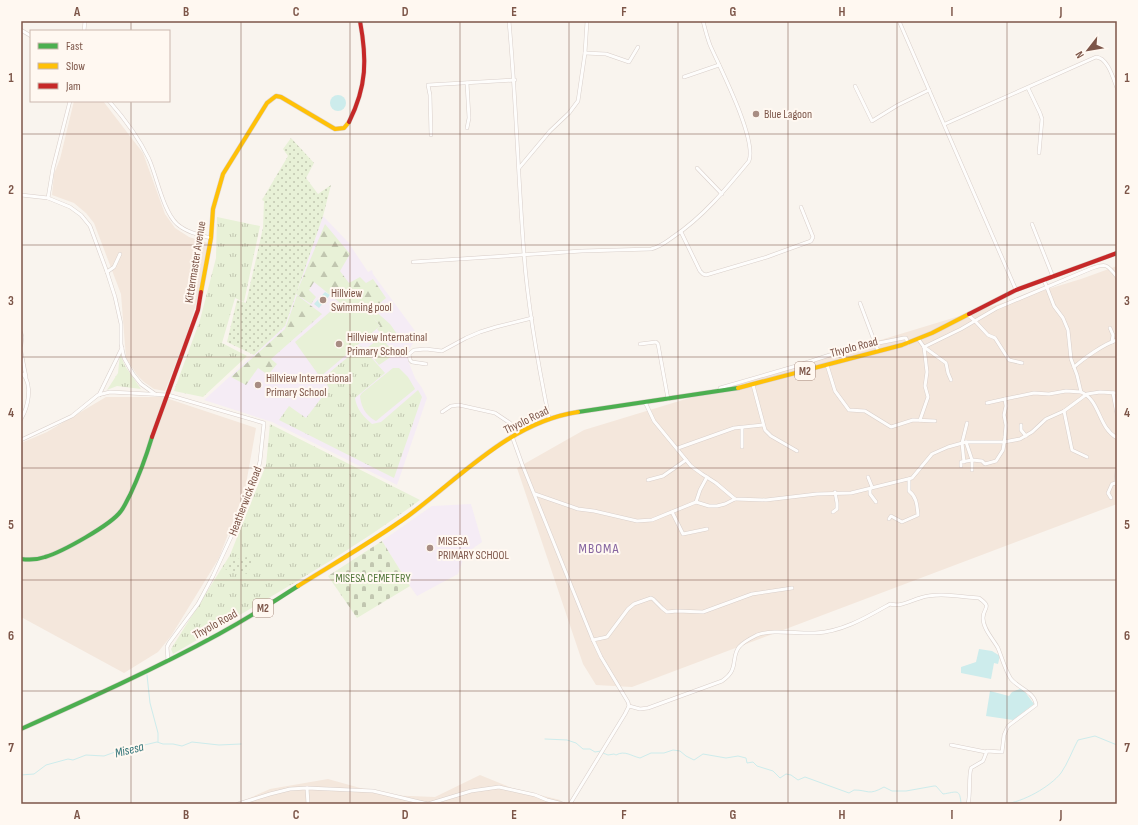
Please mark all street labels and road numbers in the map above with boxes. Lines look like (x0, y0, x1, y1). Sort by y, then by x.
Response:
street label: Kittermaster Avenue (182, 220, 209, 304)
street label: Thyolo Road (829, 334, 879, 361)
road number: M2 (795, 362, 815, 380)
street label: Thyolo Road (501, 403, 551, 438)
street label: Heatherwick Road (225, 464, 266, 538)
road number: M2 (253, 599, 273, 617)
street label: Thyolo Road (190, 606, 240, 643)

